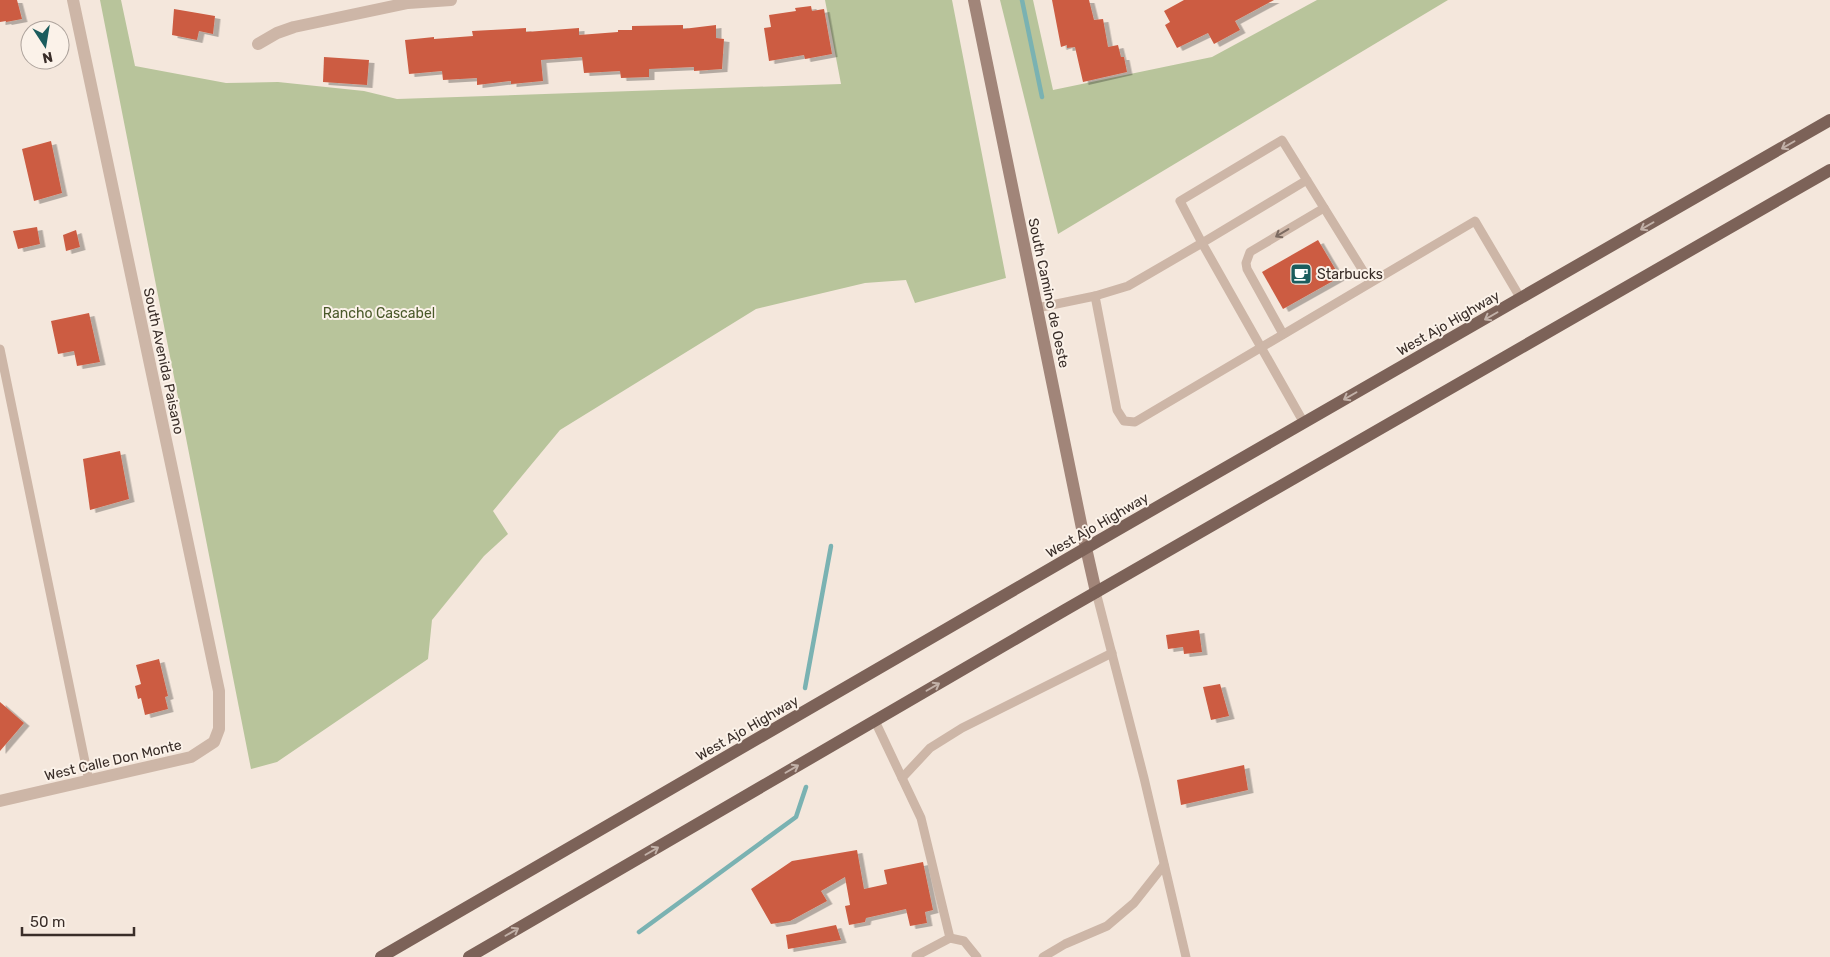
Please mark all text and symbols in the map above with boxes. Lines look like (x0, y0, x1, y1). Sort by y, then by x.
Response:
north arrow (20, 20, 70, 70)
text: N (41, 48, 54, 67)
one-way arrow (1781, 140, 1795, 150)
street label: South Camino de Oeste (1024, 217, 1073, 370)
one-way arrow (1640, 222, 1655, 231)
one-way arrow (1276, 228, 1290, 238)
cafe icon: Starbucks (1289, 262, 1313, 286)
place label: Starbucks (1317, 266, 1383, 283)
street label: South Avenida Paisano (140, 286, 187, 436)
street label: West Ajo Highway (1394, 287, 1503, 360)
park label: Rancho Cascabel (323, 305, 435, 322)
one-way arrow (1484, 312, 1499, 321)
one-way arrow (1343, 392, 1358, 402)
street label: West Ajo Highway (1043, 489, 1152, 562)
one-way arrow (925, 682, 939, 692)
street label: West Ajo Highway (693, 692, 802, 765)
street label: West Calle Don Monte (43, 736, 184, 785)
one-way arrow (785, 764, 800, 774)
one-way arrow (644, 845, 659, 855)
scale bar (22, 904, 135, 936)
text: 50 m (30, 913, 65, 931)
one-way arrow (504, 927, 518, 937)

